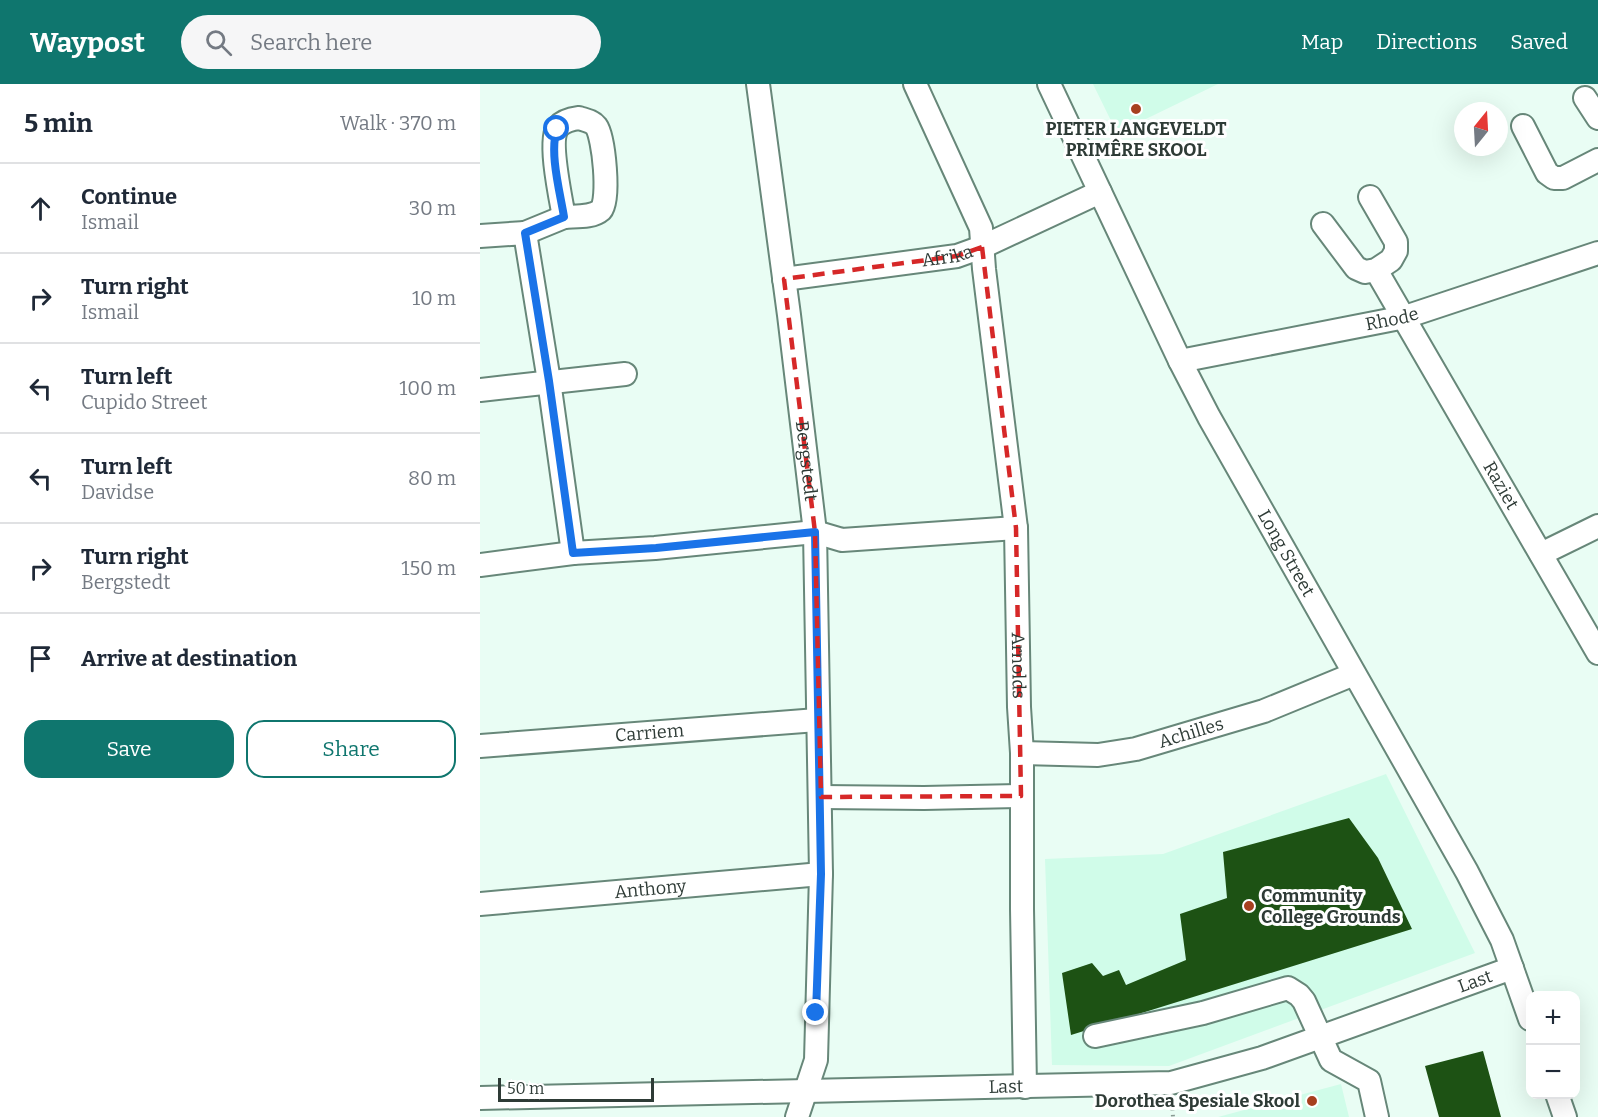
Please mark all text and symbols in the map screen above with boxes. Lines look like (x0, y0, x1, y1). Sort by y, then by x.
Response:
search box (181, 15, 601, 69)
text: Waypost (30, 26, 145, 59)
icon: search (202, 26, 235, 59)
text: Search here (250, 29, 372, 56)
text: Map (1301, 29, 1343, 55)
text: Directions (1376, 29, 1477, 55)
text: Saved (1510, 29, 1568, 55)
marker: PIETER LANGEVELDT PRIMÊRE SKOOL (1129, 102, 1143, 116)
north arrow (1454, 102, 1508, 156)
text: 5 min (24, 108, 93, 139)
text: Walk · 370 m (340, 111, 456, 135)
route start (543, 115, 569, 141)
place label: PIETER LANGEVELDT PRIMÊRE SKOOL (1046, 118, 1226, 161)
text: Continue (81, 183, 177, 210)
icon: ahead (24, 192, 57, 225)
text: 30 m (409, 196, 456, 220)
text: Ismail (81, 210, 139, 234)
street label: Afrika (921, 240, 976, 272)
text: Turn right (81, 273, 189, 300)
icon: right (24, 282, 57, 315)
text: 10 m (412, 286, 456, 310)
text: Ismail (81, 300, 139, 324)
street label: Rhode (1363, 302, 1421, 336)
text: Turn left (81, 363, 173, 390)
icon: left (24, 372, 57, 405)
text: 100 m (399, 376, 456, 400)
text: Cupido Street (81, 390, 207, 414)
street label: Bergstedt (791, 419, 822, 503)
text: Turn left (81, 453, 173, 480)
street label: Raziet (1478, 457, 1524, 514)
icon: left (24, 462, 57, 495)
text: 80 m (408, 466, 456, 490)
text: Davidse (81, 480, 154, 504)
street label: Long Street (1253, 506, 1320, 601)
text: Turn right (81, 543, 189, 570)
icon: right (24, 552, 57, 585)
text: 150 m (401, 556, 456, 580)
text: Bergstedt (81, 570, 171, 594)
street label: Arnolds (1007, 632, 1030, 699)
icon: arrive (24, 642, 57, 675)
text: Arrive at destination (81, 645, 297, 672)
street label: Achilles (1156, 713, 1226, 753)
street label: Carriem (614, 719, 685, 747)
button: Save (24, 720, 234, 778)
button: Share (246, 720, 456, 778)
street label: Anthony (613, 875, 688, 903)
place label: Community College Grounds (1261, 885, 1401, 928)
marker: Community College Grounds (1242, 899, 1256, 913)
street label: Last (1455, 965, 1496, 998)
map controls (1526, 991, 1580, 1099)
button: + (1526, 991, 1580, 1045)
route end (802, 999, 828, 1025)
button: − (1526, 1045, 1580, 1099)
scale bar (498, 1075, 654, 1102)
street label: Last (988, 1075, 1024, 1098)
text: 50 m (507, 1079, 544, 1098)
place label: Dorothea Spesiale Skool (1095, 1090, 1300, 1112)
marker: Dorothea Spesiale Skool (1305, 1094, 1319, 1108)

